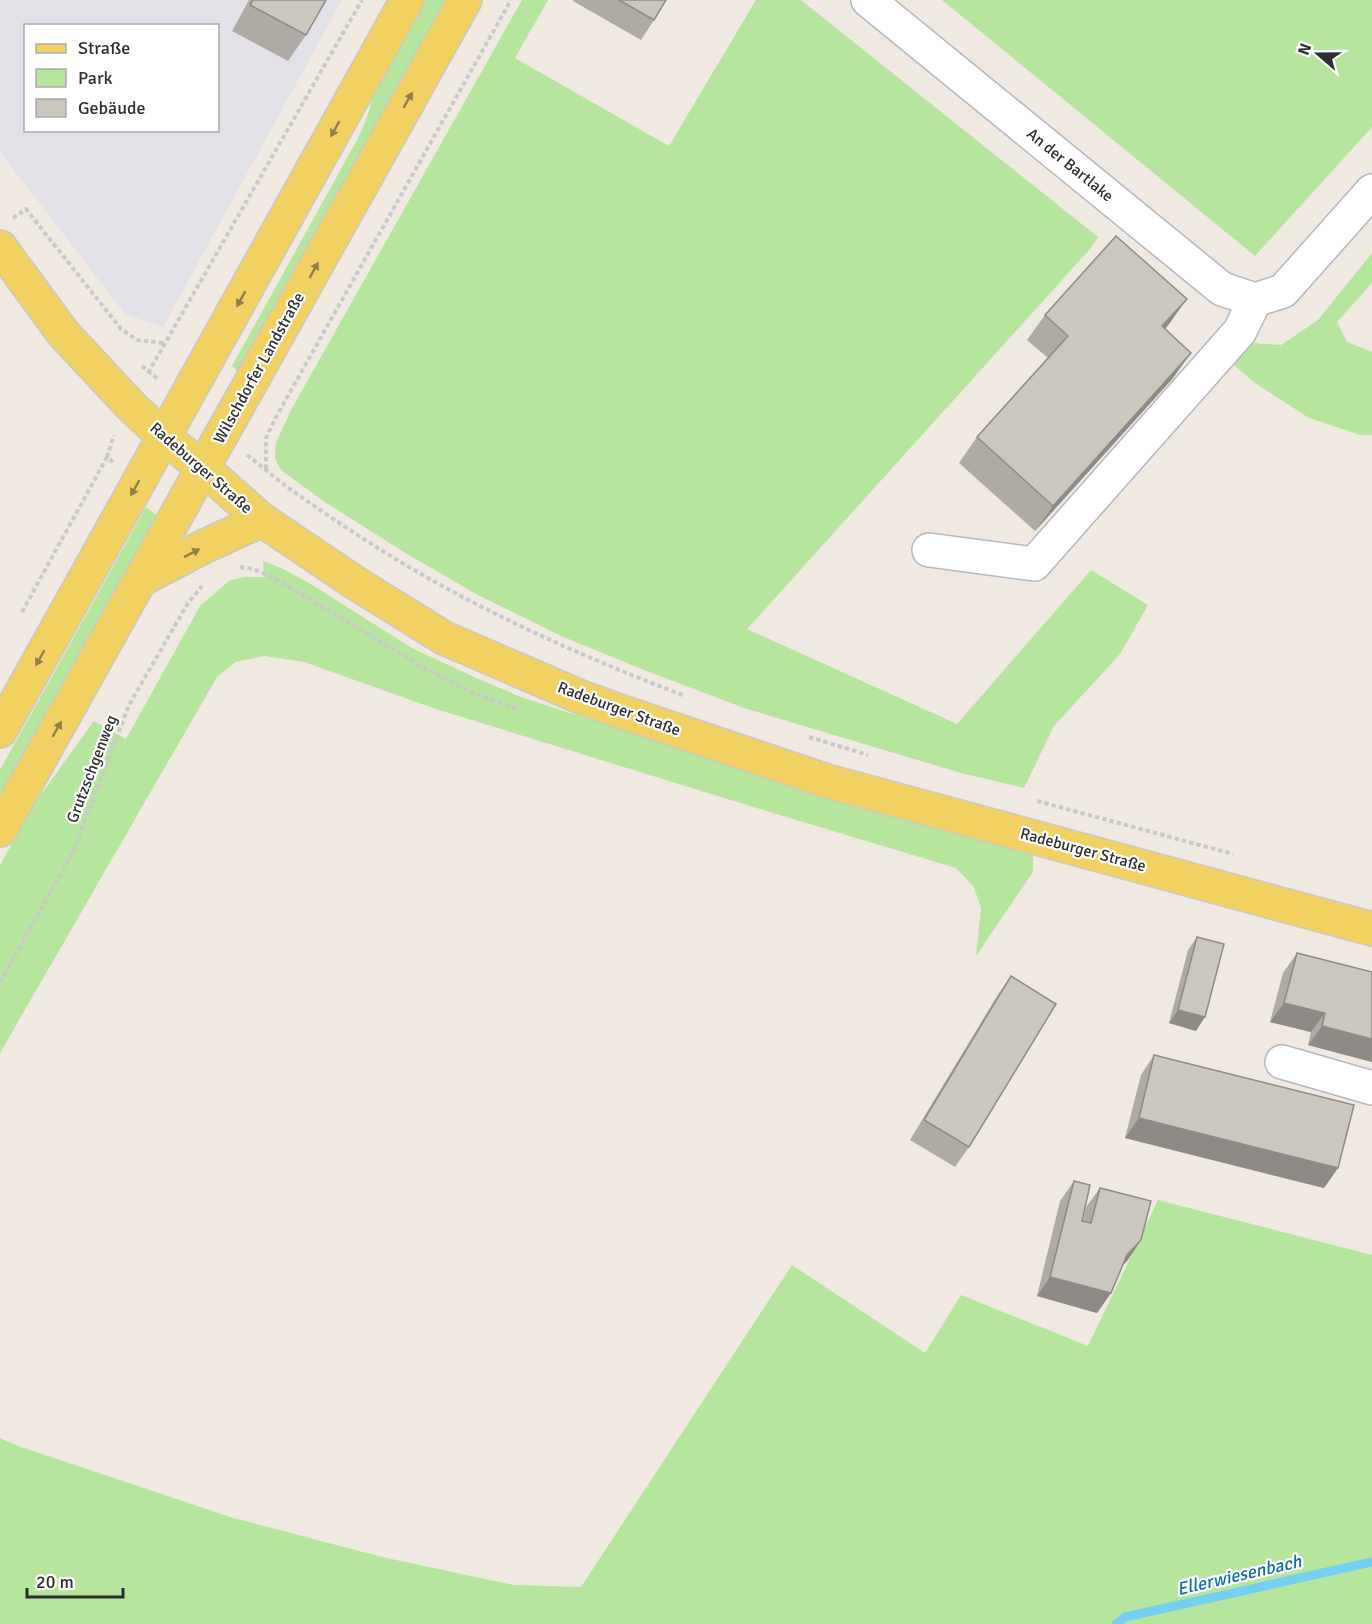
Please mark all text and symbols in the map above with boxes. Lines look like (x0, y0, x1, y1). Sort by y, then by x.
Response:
legend (24, 24, 219, 132)
north arrow (1288, 24, 1348, 84)
text: Straße (78, 37, 130, 59)
text: N (1294, 41, 1316, 58)
text: Park (78, 67, 113, 89)
one-way arrow (403, 92, 414, 108)
text: Gebäude (78, 97, 146, 119)
one-way arrow (330, 121, 340, 138)
street label: An der Bartlake (1022, 124, 1118, 206)
one-way arrow (309, 262, 319, 279)
street label: Wilschdorfer Landstraße (209, 289, 309, 447)
one-way arrow (236, 291, 246, 308)
street label: Radeburger Straße (146, 418, 256, 518)
one-way arrow (130, 480, 141, 496)
one-way arrow (184, 548, 201, 558)
one-way arrow (35, 650, 45, 667)
street label: Radeburger Straße (555, 678, 683, 740)
street label: Grutzschgenweg (62, 712, 122, 826)
one-way arrow (51, 720, 61, 737)
street label: Radeburger Straße (1018, 824, 1148, 876)
water label: Ellerwiesenbach (1175, 1550, 1305, 1600)
scale bar (27, 1561, 123, 1599)
text: 20 m (36, 1571, 74, 1593)

